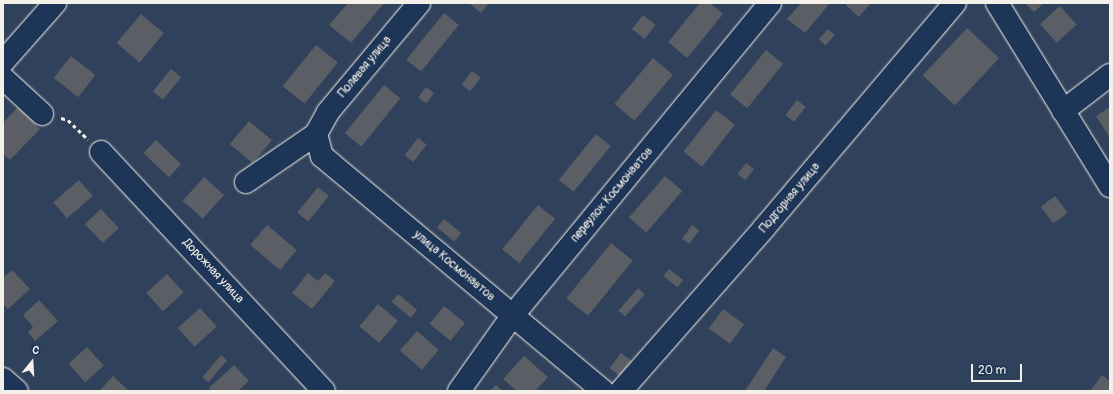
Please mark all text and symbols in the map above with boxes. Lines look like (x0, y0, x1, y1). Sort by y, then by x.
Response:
street label: Полевая улица (335, 33, 395, 101)
street label: переулок Космонавтов (568, 144, 656, 246)
street label: Подгорная улица (757, 160, 823, 236)
street label: улица Космонавтов (410, 228, 498, 304)
street label: Дорожная улица (179, 236, 247, 306)
north arrow (12, 342, 52, 382)
text: С (31, 343, 41, 357)
scale bar (973, 356, 1024, 382)
text: 20 m (978, 363, 1006, 378)

